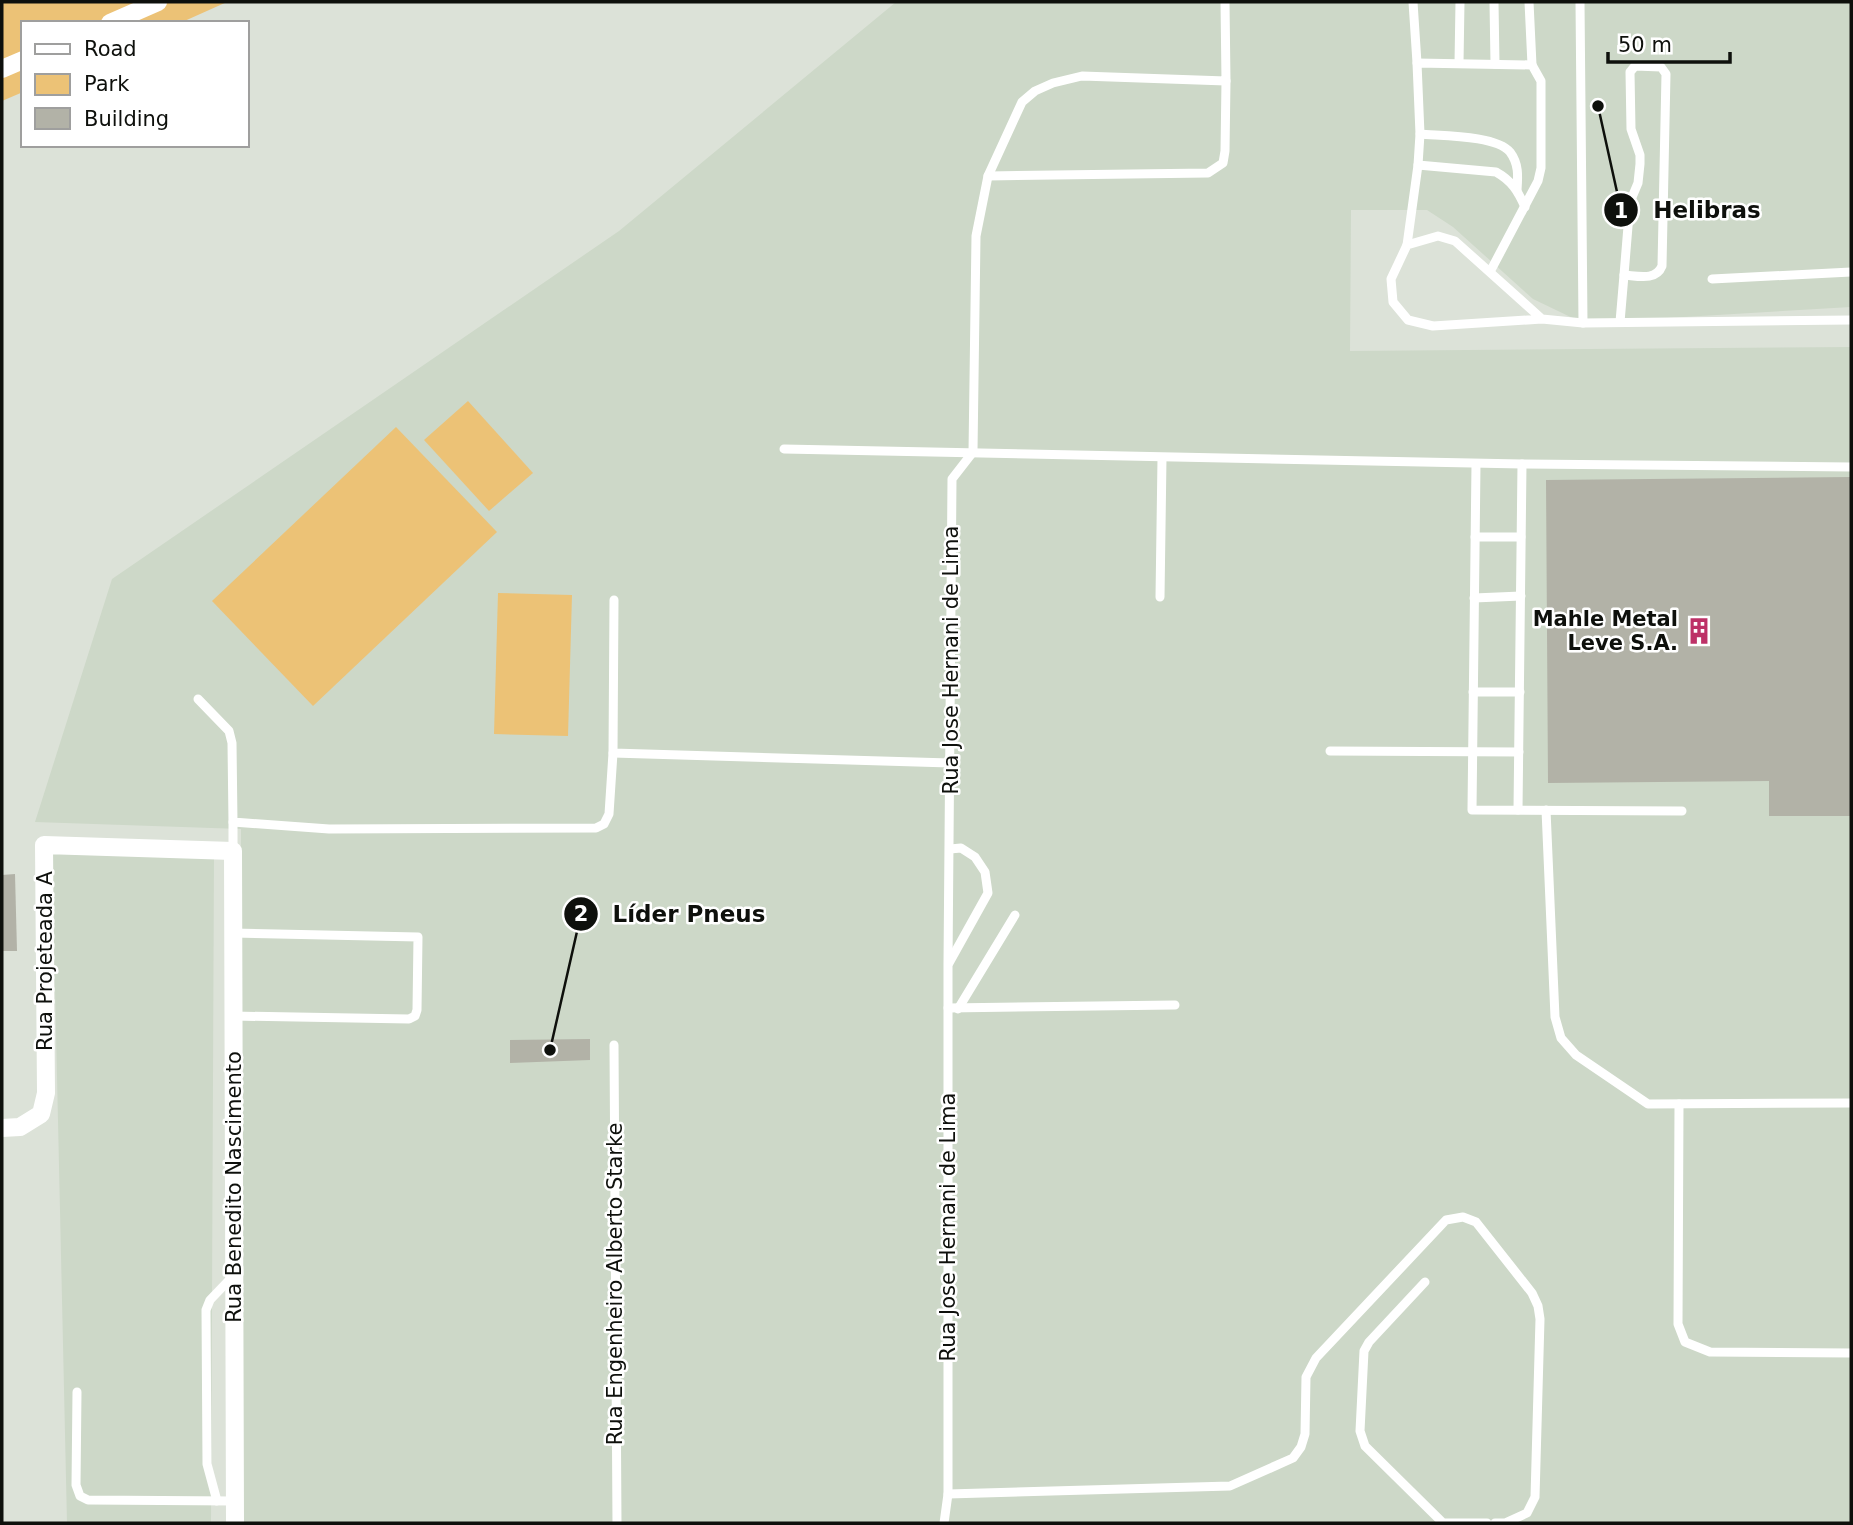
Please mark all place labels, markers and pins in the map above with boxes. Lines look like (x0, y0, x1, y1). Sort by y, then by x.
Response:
callout: Helibras (1604, 188, 1774, 232)
place label: Mahle Metal Leve S.A. (1533, 607, 1678, 655)
building icon: Mahle Metal Leve S.A. (1684, 616, 1714, 646)
callout: Líder Pneus (563, 892, 779, 936)

